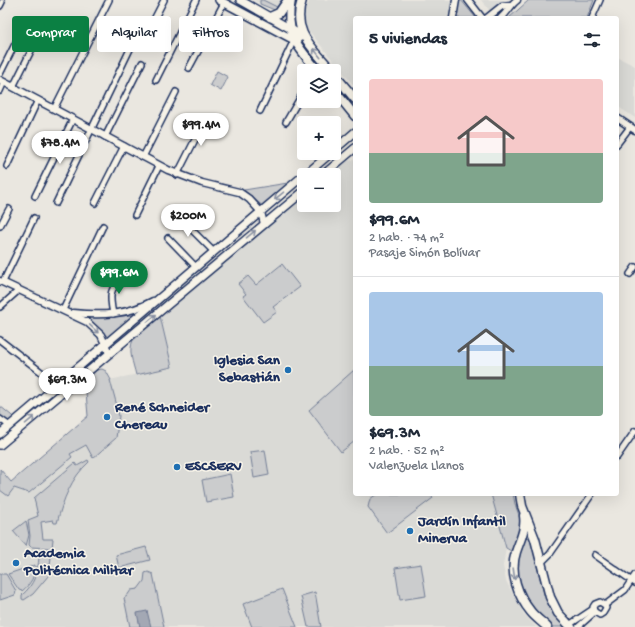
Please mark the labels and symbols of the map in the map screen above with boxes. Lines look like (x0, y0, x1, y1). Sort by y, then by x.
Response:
one-way arrow (313, 48, 322, 59)
pin: $99.4M (168, 113, 234, 147)
pin: $78.4M (27, 131, 93, 165)
one-way arrow (274, 192, 285, 201)
pin: $200M (160, 204, 216, 238)
one-way arrow (246, 230, 257, 239)
pin: $99.6M (86, 261, 152, 295)
one-way arrow (147, 314, 157, 323)
one-way arrow (89, 324, 99, 334)
place label: Iglesia San Sebastián (214, 352, 281, 387)
marker: Iglesia San Sebastián (283, 365, 293, 375)
pin: $69.3M (34, 368, 100, 402)
place label: René Schneider Chereau (114, 399, 211, 434)
marker: René Schneider Chereau (102, 412, 112, 422)
one-way arrow (24, 416, 35, 425)
place label: ESCSERV (185, 458, 243, 476)
marker: ESCSERV (172, 462, 182, 472)
place label: Jardín Infantil Minerva (417, 513, 506, 548)
marker: Jardín Infantil Minerva (405, 526, 415, 536)
place label: Academia Politécnica Militar (23, 545, 135, 580)
marker: Academia Politécnica Militar (11, 558, 21, 568)
one-way arrow (510, 568, 518, 581)

